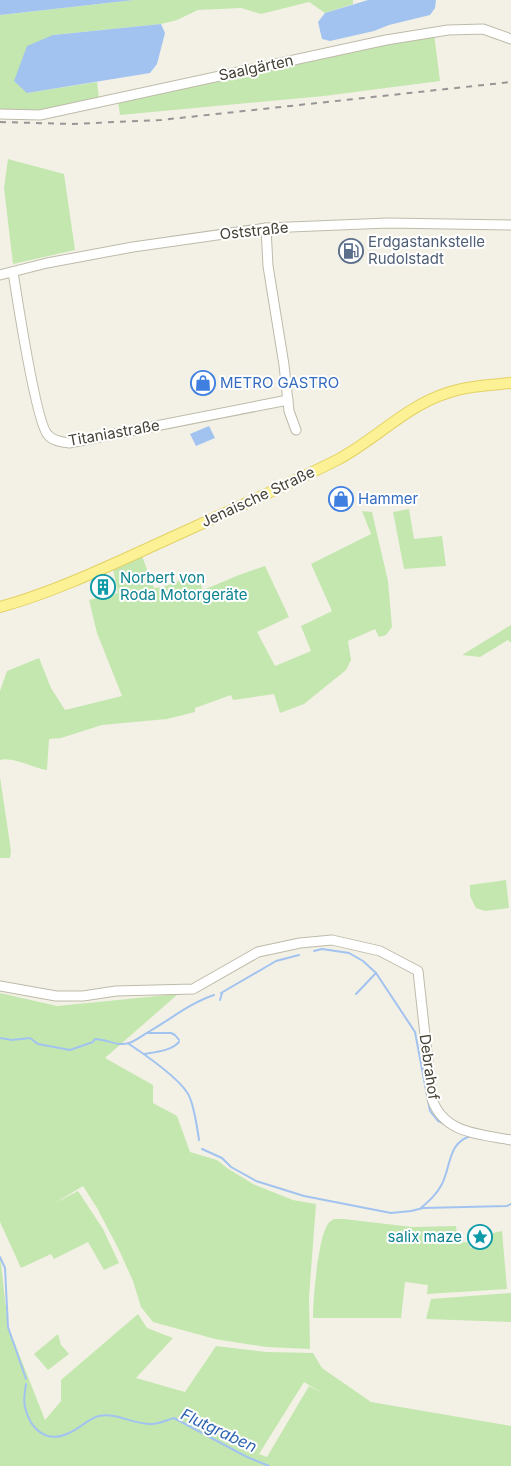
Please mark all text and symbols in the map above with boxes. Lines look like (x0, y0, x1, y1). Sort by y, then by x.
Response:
street label: Saalgärten (217, 50, 295, 85)
street label: Oststraße (219, 217, 289, 244)
place label: Erdgastankstelle Rudolstadt (368, 232, 485, 268)
fuel station icon: Erdgastankstelle Rudolstadt (338, 238, 364, 264)
shop icon: METRO GASTRO (190, 370, 216, 396)
place label: METRO GASTRO (220, 373, 339, 392)
street label: Titaniastraße (67, 415, 161, 450)
street label: Jenaische Straße (198, 462, 318, 531)
shop icon: Hammer (328, 486, 354, 512)
place label: Hammer (358, 489, 419, 508)
place label: Norbert von Roda Motorgeräte (120, 568, 247, 604)
building icon: Norbert von Roda Motorgeräte (90, 574, 116, 600)
street label: Debrahof (415, 1033, 444, 1101)
place icon: salix maze (467, 1224, 493, 1250)
place label: salix maze (388, 1227, 462, 1246)
water label: Flutgraben (178, 1404, 260, 1456)

